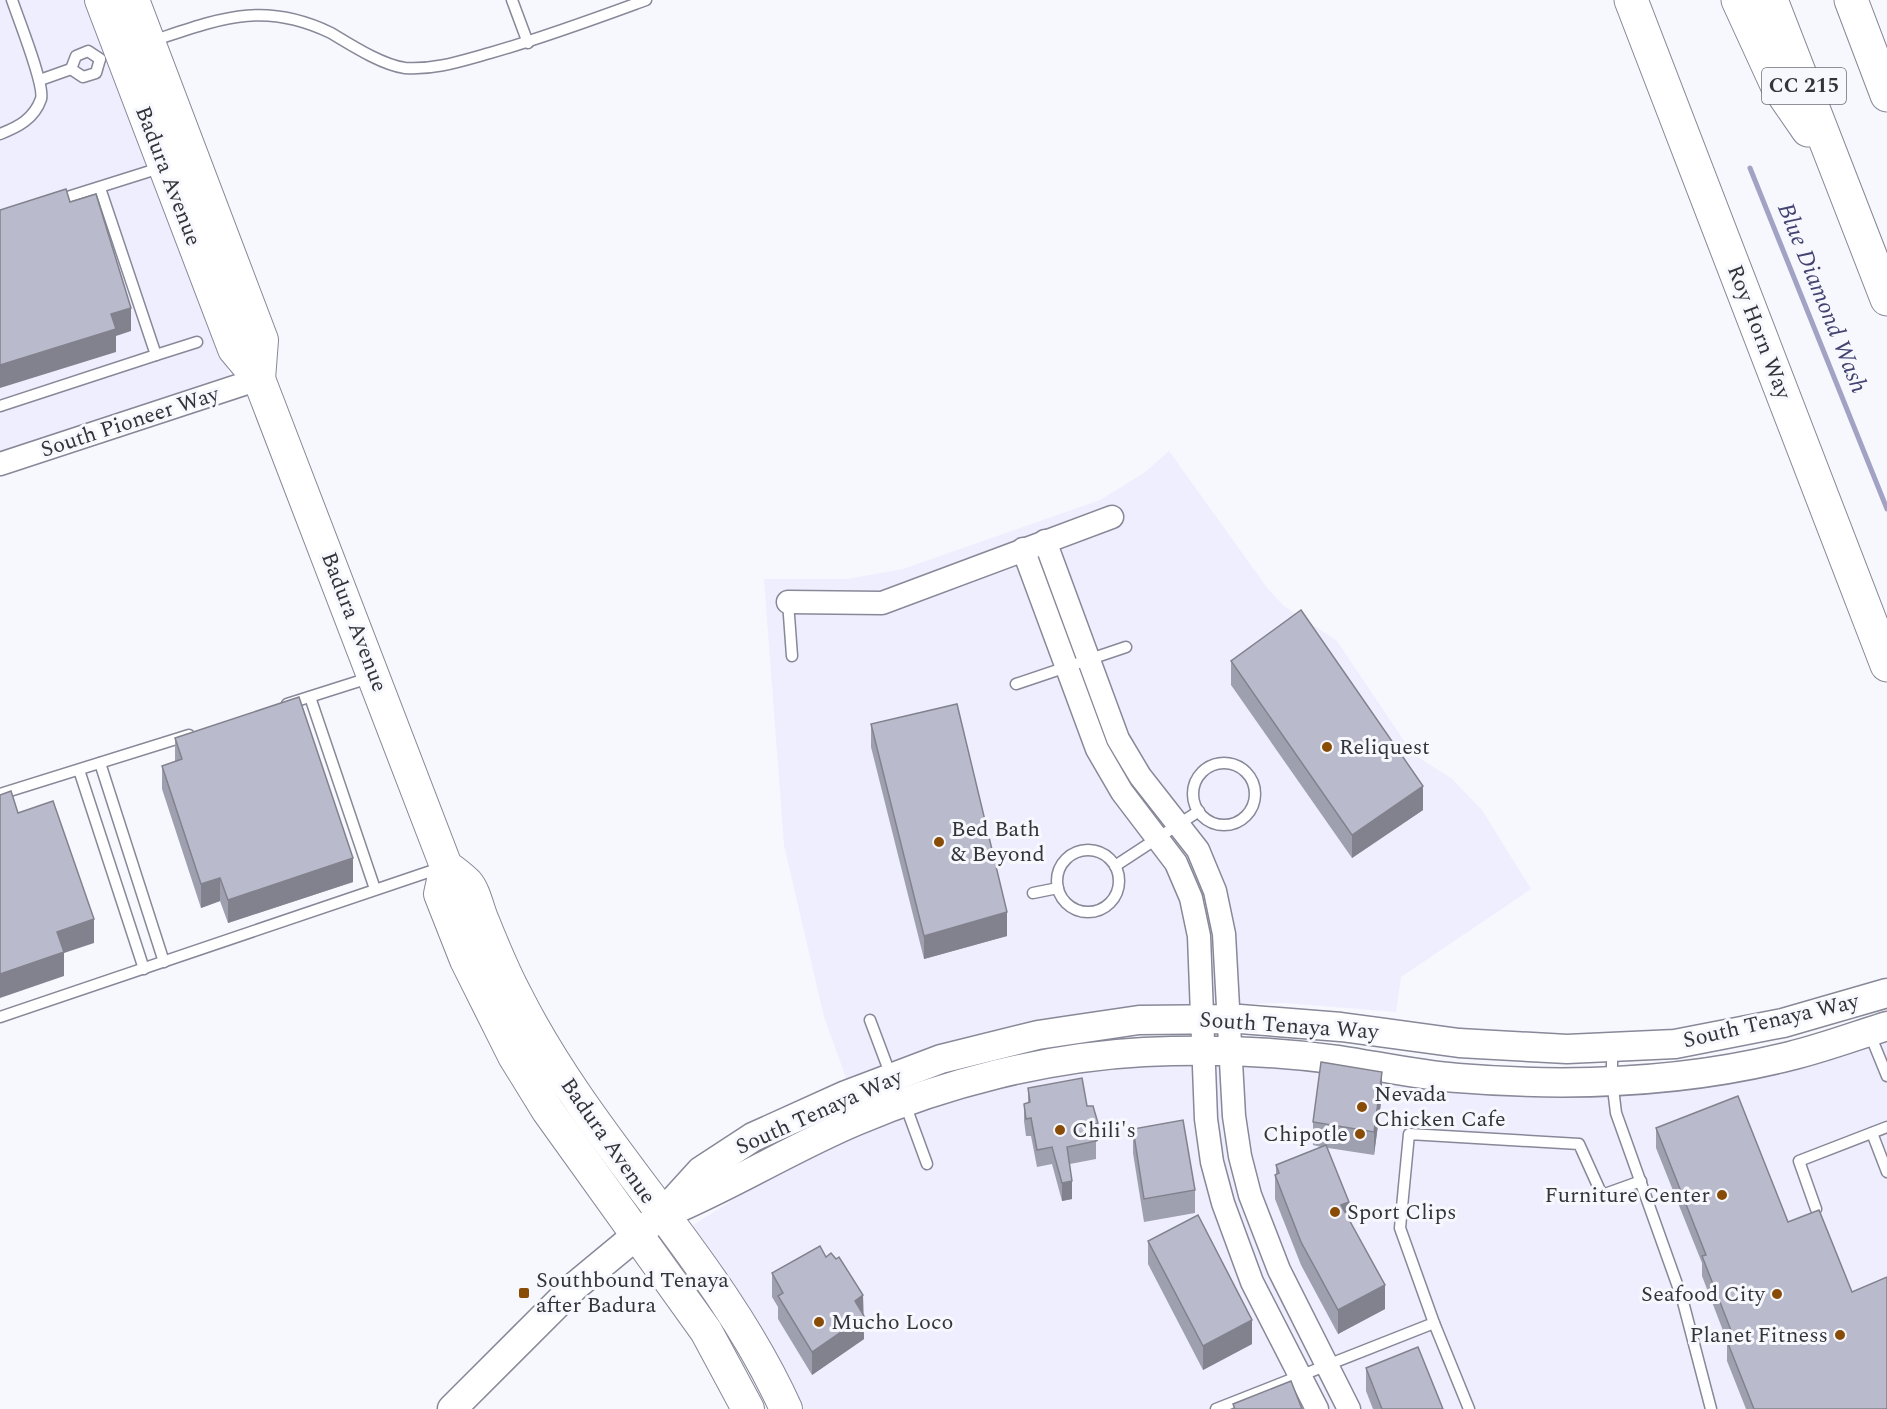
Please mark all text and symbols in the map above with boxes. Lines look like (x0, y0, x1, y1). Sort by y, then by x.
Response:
road number: CC 215 (1762, 68, 1846, 104)
street label: Badura Avenue (126, 101, 210, 251)
water label: Blue Diamond Wash (1767, 197, 1877, 399)
street label: Roy Horn Way (1718, 260, 1800, 405)
street label: South Pioneer Way (36, 377, 225, 466)
street label: Badura Avenue (312, 547, 396, 697)
place label: Reliquest (1339, 731, 1430, 764)
marker: Reliquest (1320, 740, 1334, 754)
place label: Bed Bath & Beyond (951, 813, 1045, 871)
marker: Bed Bath & Beyond (932, 835, 946, 849)
street label: South Tenaya Way (1680, 984, 1863, 1057)
street label: South Tenaya Way (1198, 1003, 1381, 1049)
street label: South Tenaya Way (730, 1060, 909, 1164)
street label: Badura Avenue (552, 1071, 664, 1211)
place label: Nevada Chicken Cafe (1374, 1078, 1506, 1136)
marker: Nevada Chicken Cafe (1355, 1100, 1369, 1114)
place label: Chili's (1072, 1114, 1136, 1147)
place label: Chipotle (1263, 1118, 1348, 1151)
marker: Chili's (1053, 1123, 1067, 1137)
marker: Chipotle (1353, 1127, 1367, 1141)
place label: Furniture Center (1544, 1179, 1710, 1212)
marker: Furniture Center (1715, 1188, 1729, 1202)
place label: Sport Clips (1347, 1196, 1456, 1229)
marker: Sport Clips (1328, 1205, 1342, 1219)
place label: Southbound Tenaya after Badura (536, 1264, 729, 1322)
place label: Seafood City (1641, 1278, 1766, 1311)
marker: Southbound Tenaya after Badura (517, 1286, 531, 1300)
marker: Seafood City (1770, 1287, 1784, 1301)
place label: Mucho Loco (831, 1306, 953, 1339)
marker: Mucho Loco (812, 1315, 826, 1329)
place label: Planet Fitness (1690, 1319, 1828, 1352)
marker: Planet Fitness (1833, 1328, 1847, 1342)

